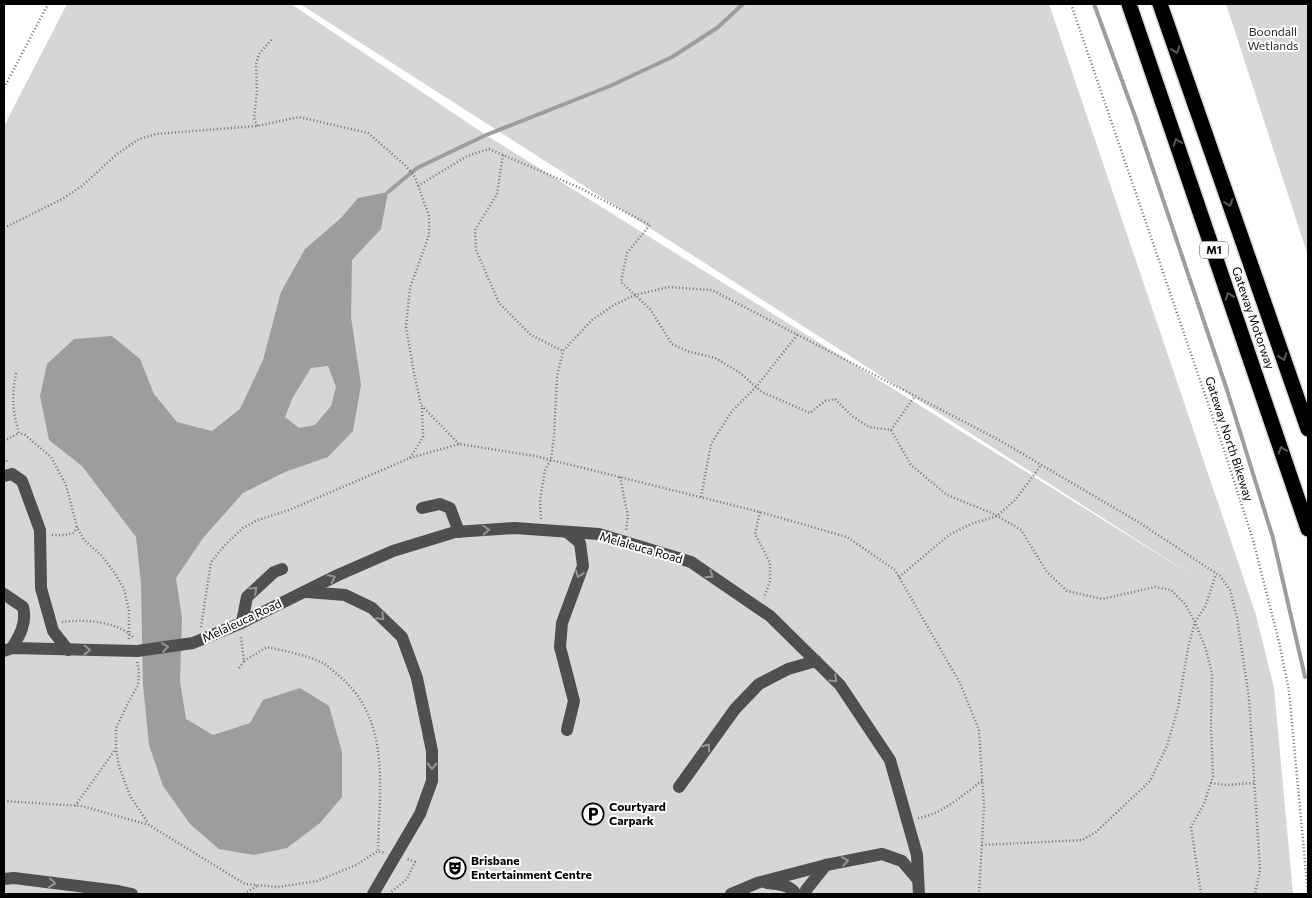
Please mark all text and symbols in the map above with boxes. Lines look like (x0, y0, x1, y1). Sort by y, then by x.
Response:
park label: Boondall Wetlands (1247, 24, 1299, 52)
one-way arrow (1170, 45, 1180, 54)
one-way arrow (1173, 139, 1183, 147)
one-way arrow (1224, 199, 1234, 207)
road number: M1 (1200, 242, 1228, 258)
street label: Gateway Motorway (1230, 265, 1278, 371)
one-way arrow (1225, 292, 1235, 301)
one-way arrow (1277, 352, 1287, 361)
street label: Gateway North Bikeway (1203, 375, 1257, 503)
one-way arrow (1278, 446, 1288, 455)
one-way arrow (482, 525, 490, 536)
street label: Melaleuca Road (598, 528, 684, 566)
one-way arrow (704, 569, 714, 578)
one-way arrow (575, 570, 585, 578)
one-way arrow (327, 574, 336, 585)
one-way arrow (249, 587, 258, 596)
street label: Melaleuca Road (200, 596, 283, 645)
one-way arrow (376, 611, 385, 620)
one-way arrow (161, 642, 169, 653)
one-way arrow (84, 645, 91, 655)
one-way arrow (828, 673, 837, 682)
one-way arrow (701, 744, 710, 753)
one-way arrow (427, 763, 437, 771)
place label: Courtyard Carpark (609, 799, 666, 827)
parking icon: Courtyard Carpark (581, 802, 605, 826)
place label: Brisbane Entertainment Centre (471, 853, 592, 881)
theatre icon: Brisbane Entertainment Centre (443, 856, 467, 880)
one-way arrow (840, 857, 849, 867)
one-way arrow (49, 877, 57, 888)

